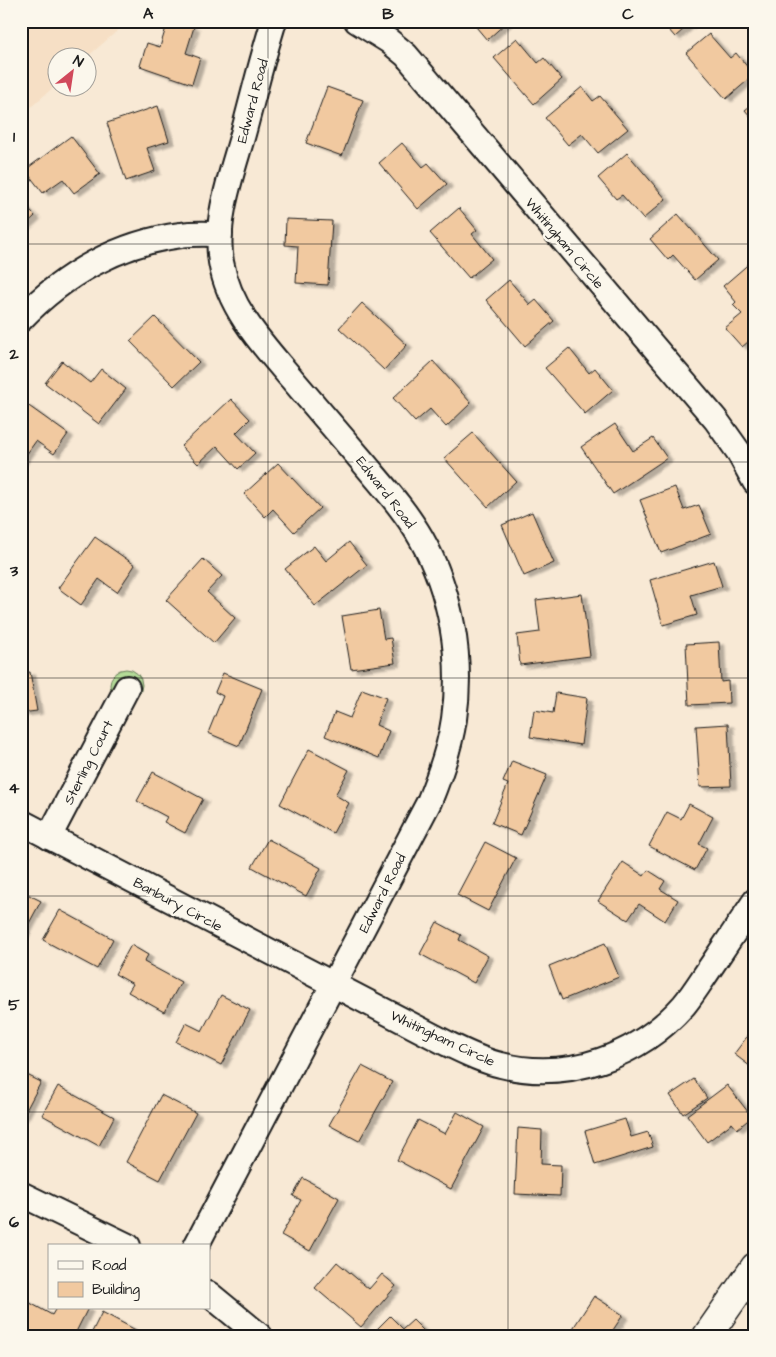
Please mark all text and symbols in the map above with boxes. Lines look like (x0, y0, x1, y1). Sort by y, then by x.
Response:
text: A (143, 3, 154, 25)
text: B (382, 3, 394, 25)
text: C (622, 3, 634, 25)
north arrow (48, 48, 98, 98)
text: N (69, 51, 87, 73)
street label: Edward Road (232, 57, 274, 146)
text: 1 (13, 126, 16, 148)
street label: Whitingham Circle (520, 194, 609, 294)
text: 2 (8, 343, 19, 365)
street label: Edward Road (351, 452, 420, 533)
text: 3 (9, 560, 19, 582)
street label: Sterling Court (59, 716, 119, 808)
text: 4 (9, 777, 20, 799)
street label: Edward Road (354, 850, 411, 937)
street label: Banbury Circle (129, 873, 226, 937)
text: 5 (8, 994, 20, 1016)
street label: Whitingham Circle (387, 1006, 498, 1072)
text: 6 (9, 1211, 19, 1233)
legend (48, 1244, 210, 1310)
text: Road (92, 1255, 127, 1276)
text: Building (92, 1279, 140, 1301)

